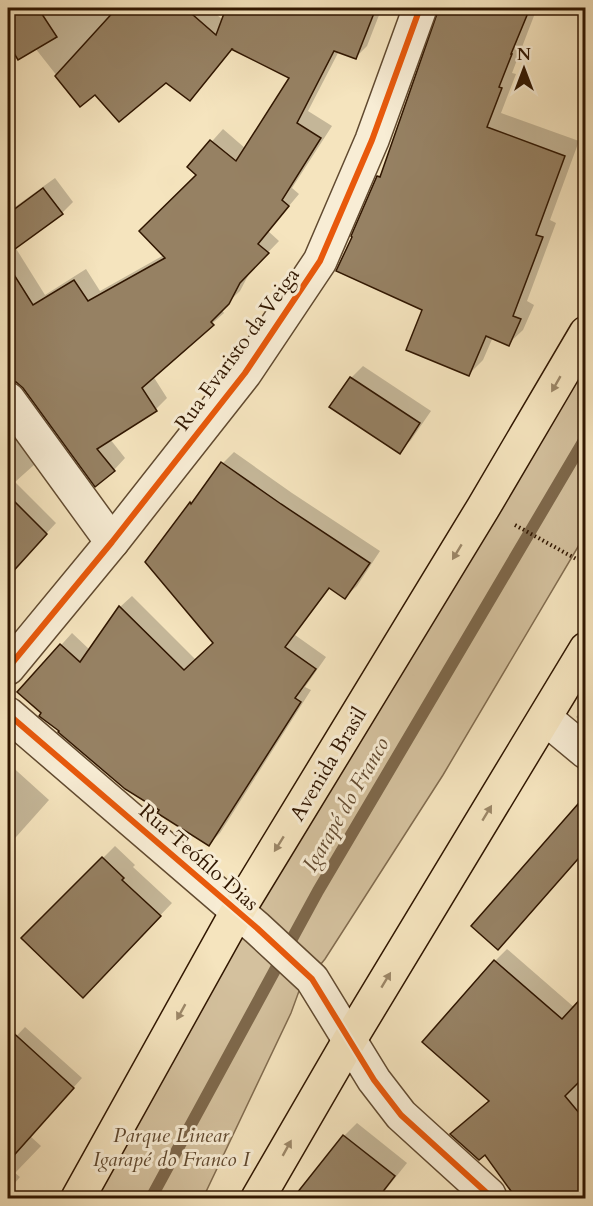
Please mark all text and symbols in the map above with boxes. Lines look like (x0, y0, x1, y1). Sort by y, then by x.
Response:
north arrow (494, 39, 554, 99)
text: N (517, 44, 531, 66)
street label: Rua Evaristo da Veiga (168, 262, 307, 437)
one-way arrow (551, 375, 561, 392)
one-way arrow (452, 544, 463, 560)
street label: Avenida Brasil (283, 702, 374, 827)
water label: Igarapé do Franco (295, 732, 397, 877)
street label: Rua Teófilo Dias (132, 797, 265, 918)
one-way arrow (482, 805, 493, 821)
one-way arrow (274, 836, 285, 852)
one-way arrow (381, 972, 392, 988)
one-way arrow (176, 1004, 186, 1021)
park label: Parque Linear Igarapé do Franco I (93, 1121, 251, 1174)
one-way arrow (282, 1139, 292, 1156)

